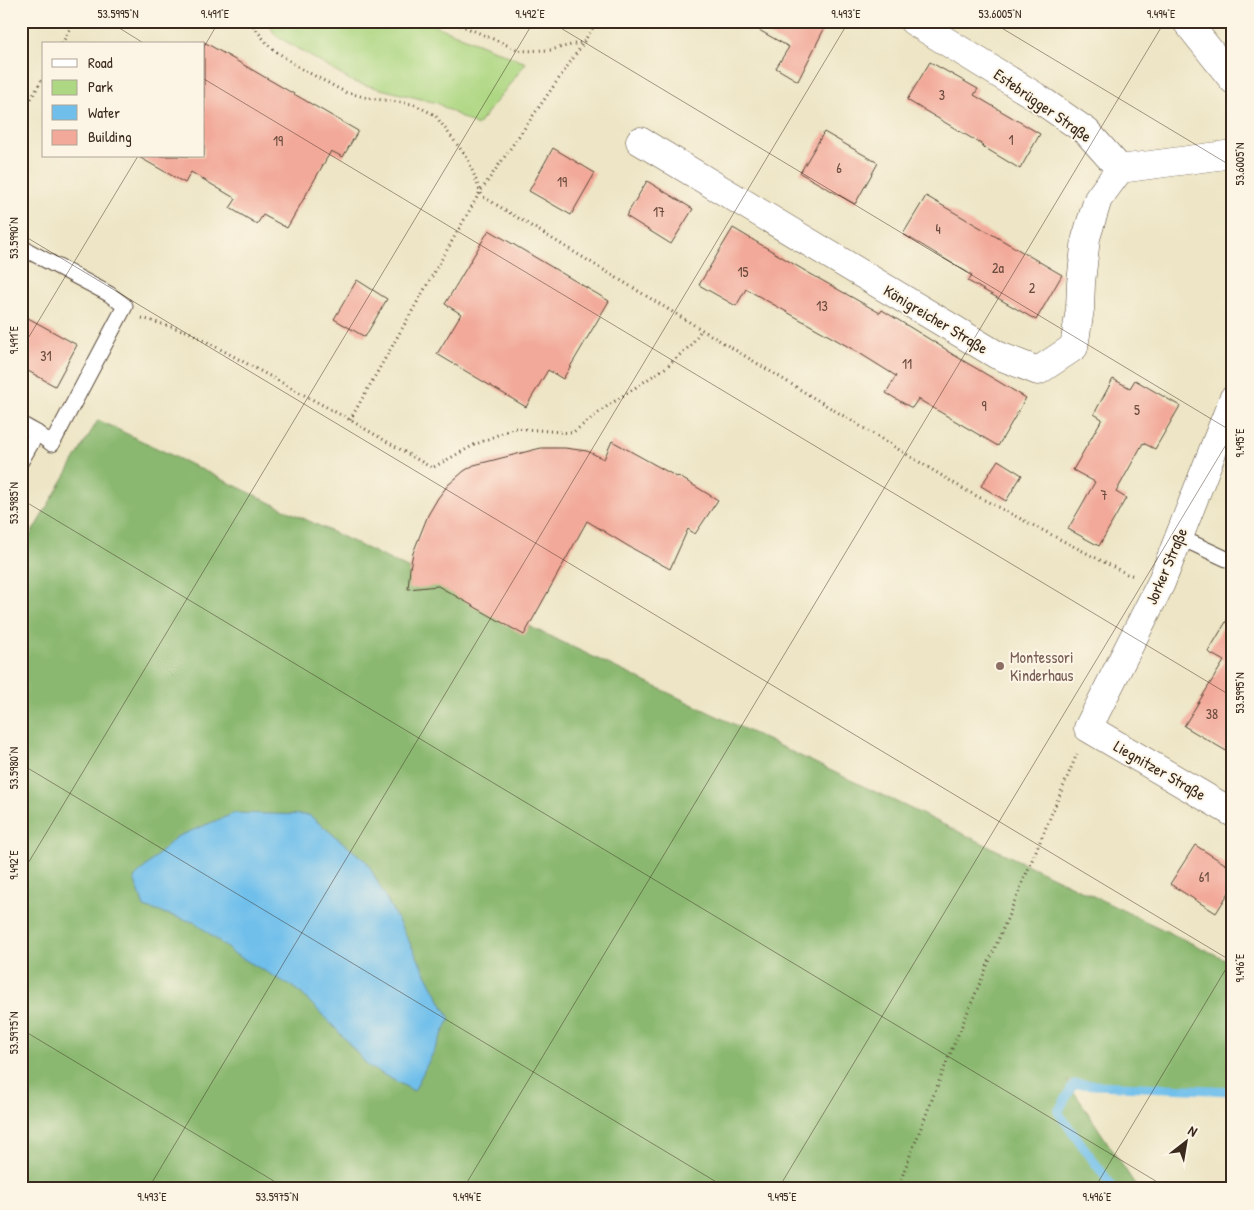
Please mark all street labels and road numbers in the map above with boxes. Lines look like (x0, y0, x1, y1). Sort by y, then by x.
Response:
street label: Estebrügger Straße (990, 63, 1097, 147)
street label: Königreicher Straße (880, 279, 993, 359)
street label: Jorker Straße (1140, 524, 1192, 608)
street label: Liegnitzer Straße (1110, 735, 1210, 805)

